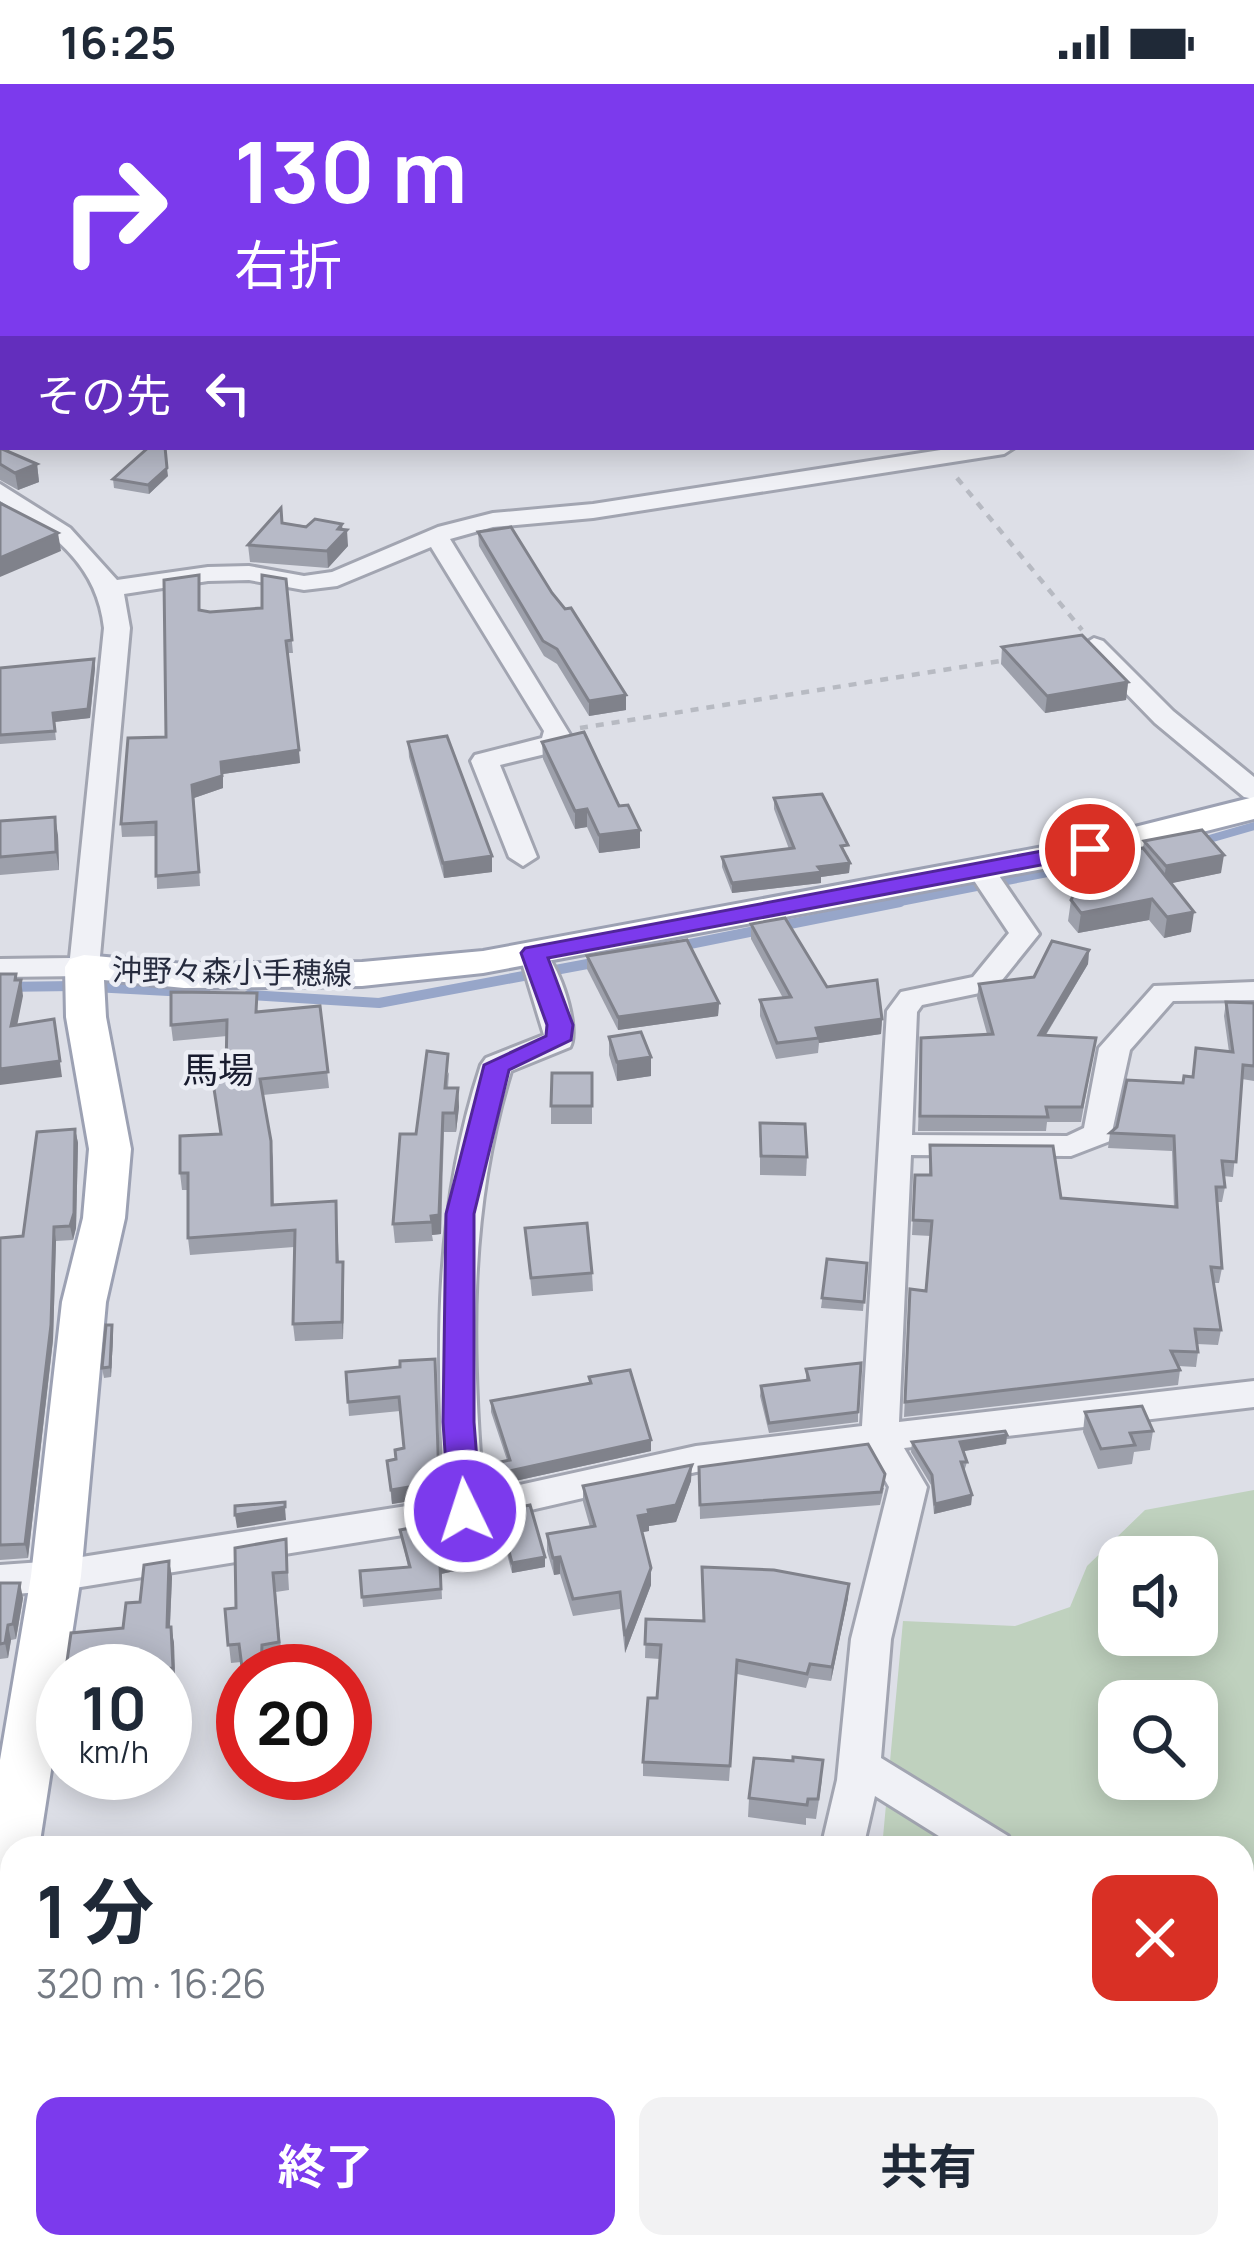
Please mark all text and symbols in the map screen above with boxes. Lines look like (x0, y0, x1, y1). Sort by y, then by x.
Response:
text: 16:25 (60, 11, 176, 73)
text: 130 m (234, 113, 467, 228)
icon: right (36, 132, 192, 288)
text: 右折 (234, 227, 342, 301)
icon: left (195, 360, 261, 426)
text: その先 (36, 364, 171, 426)
pin (1039, 798, 1141, 900)
icon: arrive (1057, 816, 1123, 882)
street label: 沖野々森小手穂線 (112, 948, 352, 994)
district label: 馬場 (182, 1045, 254, 1094)
position arrow (402, 1448, 528, 1574)
map controls (1098, 1536, 1218, 1800)
button: sound (1098, 1536, 1218, 1656)
speed limit sign: 20 (216, 1644, 372, 1800)
text: 10 (81, 1666, 147, 1748)
button: search (1098, 1680, 1218, 1800)
text: km/h (79, 1731, 149, 1772)
text: 1 分 (36, 1861, 154, 1960)
button: close (1092, 1875, 1218, 2001)
text: 320 m · 16:26 (36, 1956, 266, 2010)
button: 終了 (36, 2097, 615, 2235)
button: 共有 (639, 2097, 1218, 2235)

